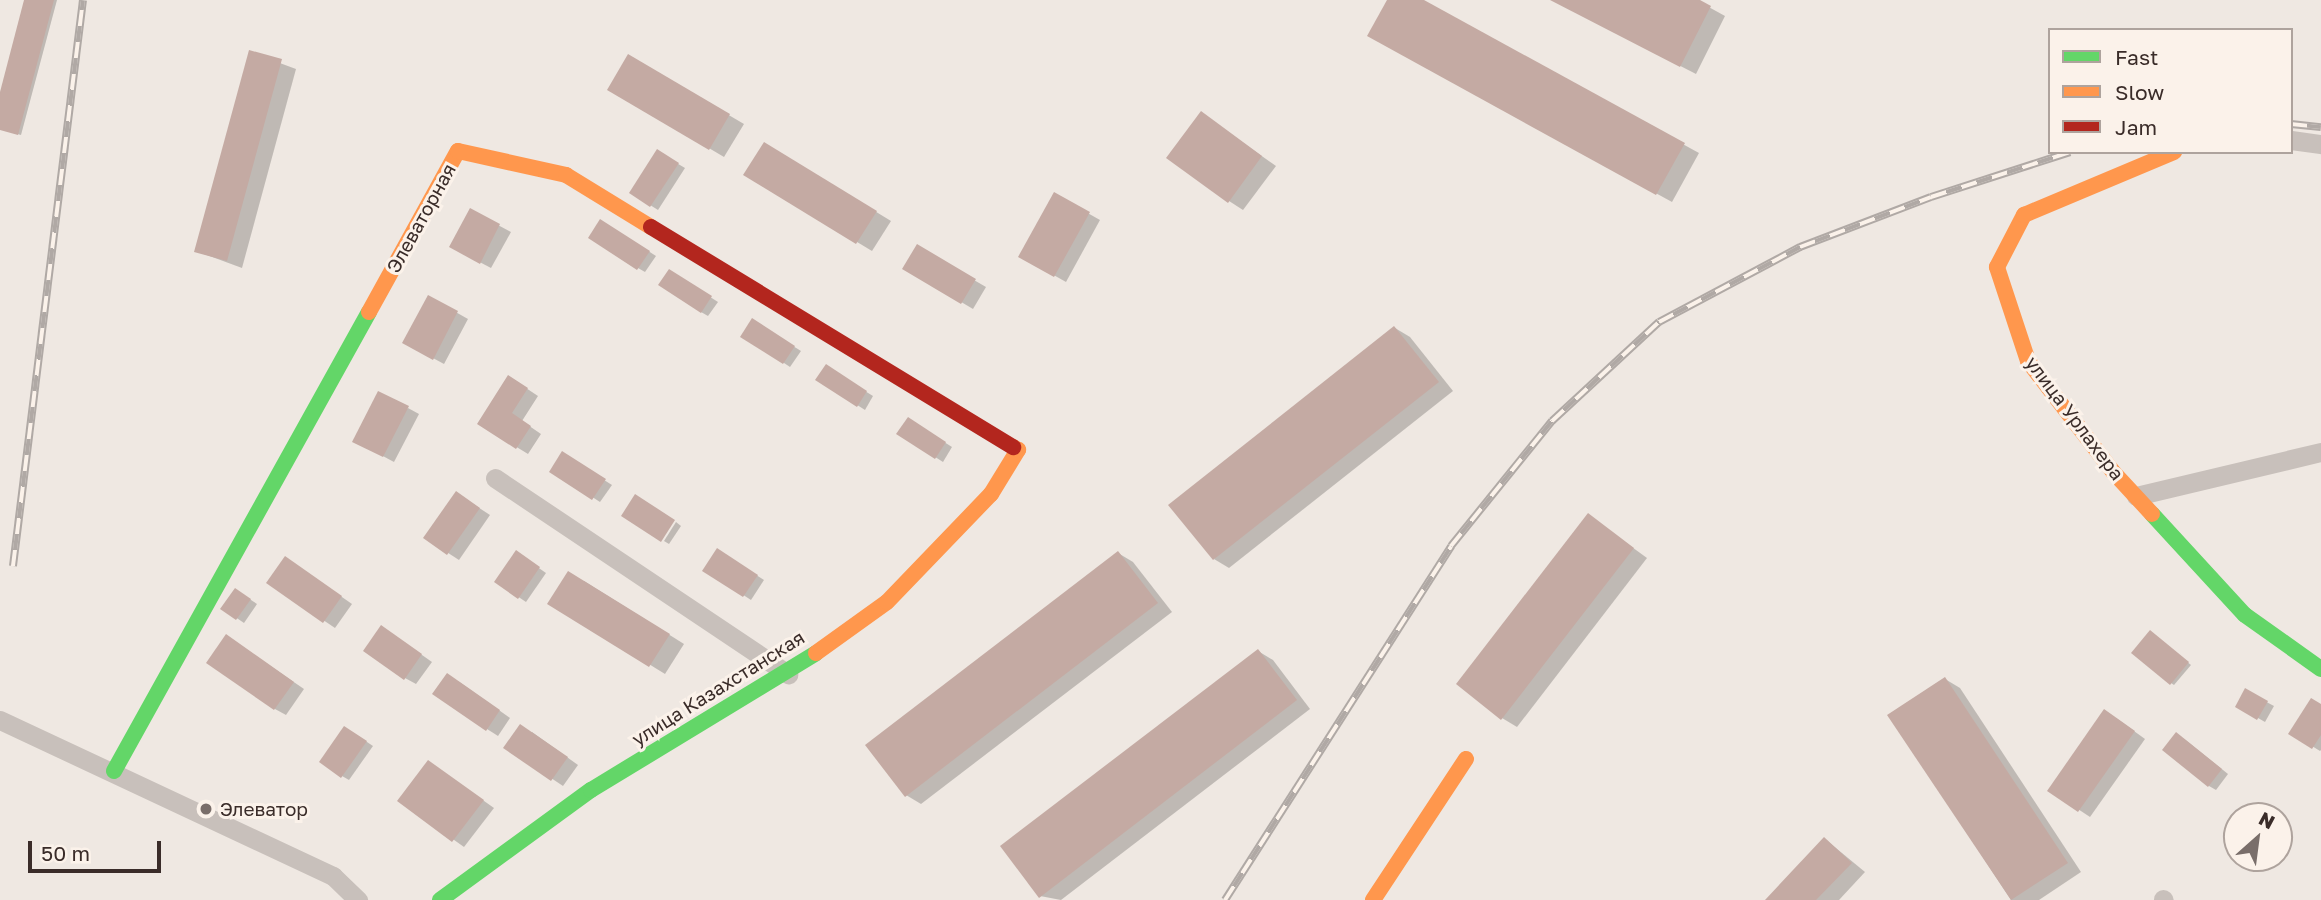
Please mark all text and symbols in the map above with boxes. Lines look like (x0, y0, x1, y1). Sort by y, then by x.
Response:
legend (2048, 28, 2293, 154)
text: Fast (2115, 44, 2158, 70)
text: Slow (2115, 79, 2164, 105)
text: Jam (2115, 114, 2157, 140)
street label: Элеваторная (382, 160, 460, 276)
street label: улица Урлахера (2021, 352, 2129, 484)
street label: улица Казахстанская (627, 626, 809, 750)
place label: Элеватор (220, 798, 308, 820)
marker: Элеватор (198, 801, 214, 817)
north arrow (2223, 802, 2293, 872)
text: N (2255, 806, 2279, 833)
scale bar (32, 827, 164, 871)
text: 50 m (41, 840, 90, 866)

